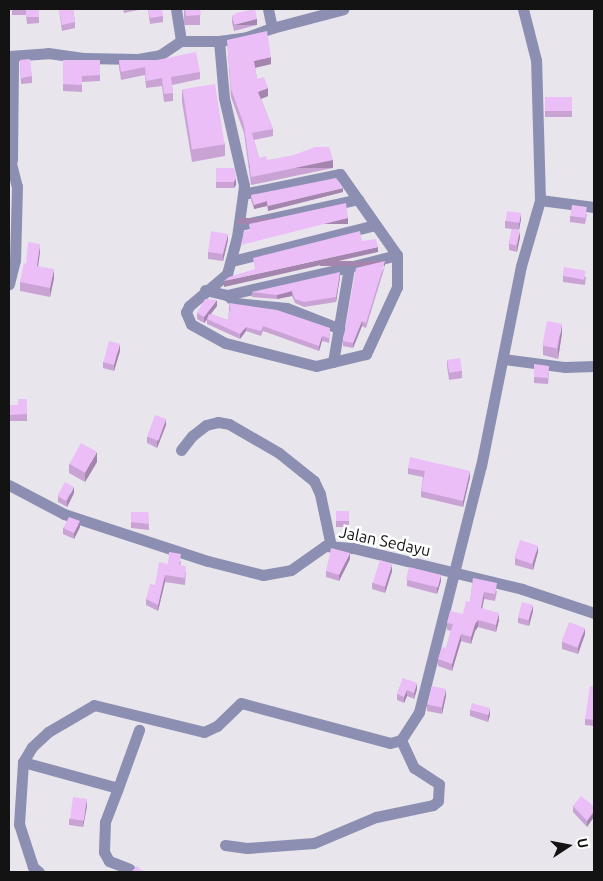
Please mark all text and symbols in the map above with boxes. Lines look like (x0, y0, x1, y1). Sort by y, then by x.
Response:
street label: Jalan Sedayu (338, 522, 432, 560)
north arrow (543, 821, 593, 871)
text: U (574, 837, 592, 849)

